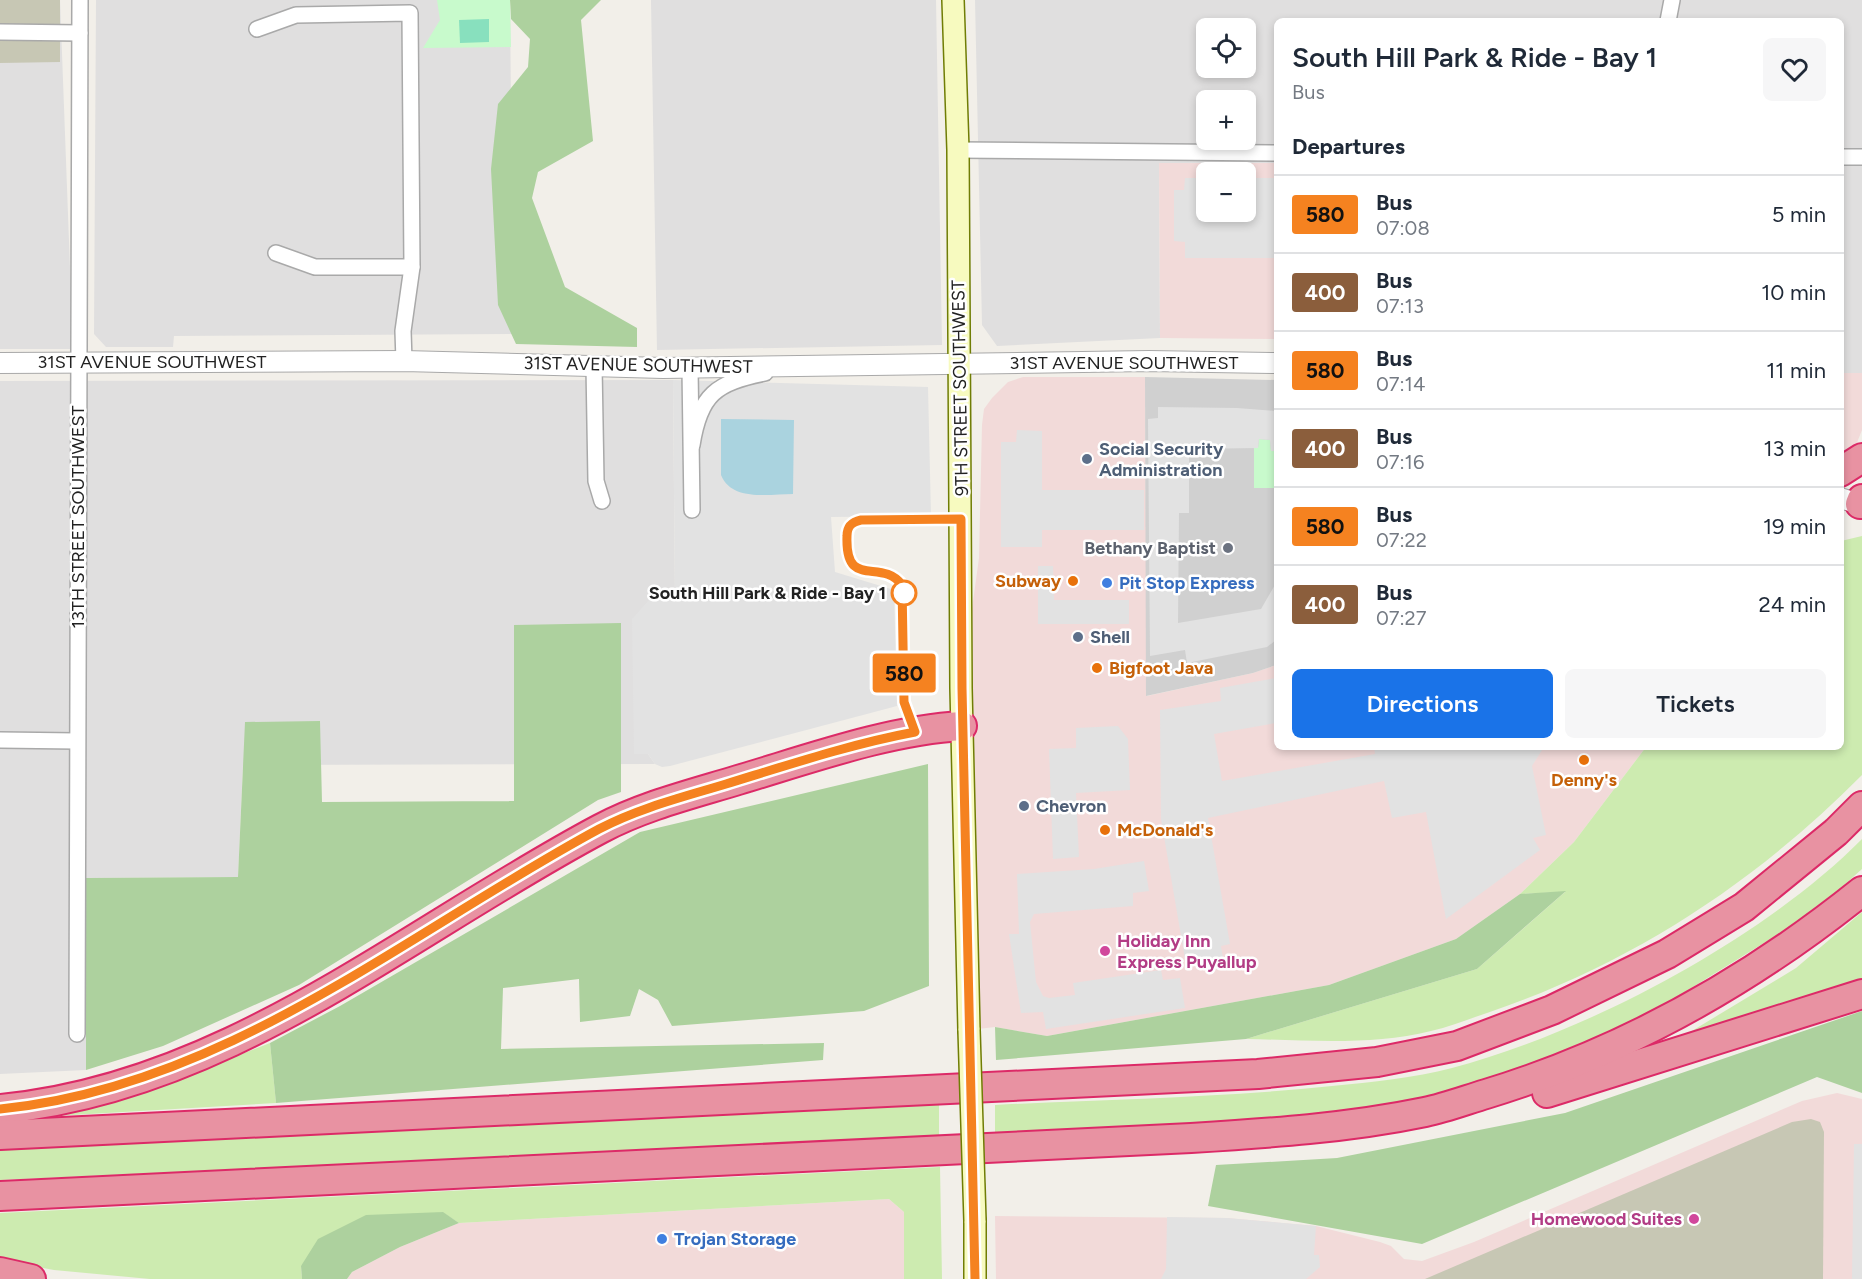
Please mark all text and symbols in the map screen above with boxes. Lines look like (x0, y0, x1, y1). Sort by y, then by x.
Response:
map controls (1196, 18, 1256, 222)
button: locate (1196, 18, 1256, 78)
button: heart (1763, 38, 1826, 101)
text: South Hill Park & Ride - Bay 1 (1292, 40, 1657, 74)
text: Bus (1292, 80, 1325, 104)
button: + (1196, 90, 1256, 150)
text: Departures (1292, 133, 1405, 160)
button: − (1196, 162, 1256, 222)
text: Bus (1376, 189, 1412, 216)
text: 5 min (1772, 201, 1826, 228)
text: 580 (1306, 202, 1344, 227)
text: 07:08 (1376, 216, 1430, 240)
text: Bus (1376, 267, 1412, 294)
text: 10 min (1761, 279, 1826, 306)
street label: 9TH STREET SOUTHWEST (947, 280, 973, 496)
text: 400 (1305, 280, 1345, 305)
text: 07:13 (1376, 294, 1424, 318)
text: Bus (1376, 345, 1412, 372)
street label: 31ST AVENUE SOUTHWEST (38, 351, 267, 373)
street label: 31ST AVENUE SOUTHWEST (523, 352, 753, 378)
street label: 31ST AVENUE SOUTHWEST (1010, 352, 1239, 374)
text: 11 min (1766, 357, 1826, 384)
text: 580 (1306, 358, 1344, 383)
text: 07:14 (1376, 372, 1425, 396)
street label: 13TH STREET SOUTHWEST (67, 405, 89, 629)
text: Bus (1376, 423, 1412, 450)
text: 13 min (1763, 435, 1826, 462)
text: 400 (1305, 436, 1345, 461)
place label: Social Security Administration (1099, 438, 1224, 481)
text: 07:16 (1376, 450, 1424, 474)
marker: Social Security Administration (1080, 452, 1094, 466)
text: Bus (1376, 501, 1412, 528)
text: 19 min (1763, 513, 1826, 540)
text: 580 (1306, 514, 1344, 539)
text: 07:22 (1376, 528, 1427, 552)
place label: Bethany Baptist (1084, 537, 1216, 559)
marker: Bethany Baptist (1221, 541, 1235, 555)
place label: Subway (995, 570, 1062, 592)
place label: Pit Stop Express (1119, 572, 1255, 594)
marker: Subway (1066, 574, 1080, 588)
marker: Pit Stop Express (1100, 576, 1114, 590)
text: Bus (1376, 579, 1412, 606)
marker: South Hill Park & Ride - Bay 1 (891, 580, 917, 606)
place label: South Hill Park & Ride - Bay 1 (649, 582, 886, 604)
text: 24 min (1759, 591, 1826, 618)
text: 400 (1305, 592, 1345, 617)
text: 07:27 (1376, 606, 1427, 630)
place label: Shell (1090, 626, 1130, 648)
marker: Shell (1071, 630, 1085, 644)
line badge: 580 (870, 654, 938, 692)
place label: Bigfoot Java (1109, 657, 1213, 679)
text: 580 (885, 661, 923, 686)
marker: Bigfoot Java (1090, 661, 1104, 675)
button: Directions (1292, 669, 1553, 738)
button: Tickets (1565, 669, 1826, 738)
marker: Denny's (1577, 753, 1591, 767)
place label: Denny's (1551, 769, 1618, 791)
place label: Chevron (1036, 795, 1106, 817)
marker: Chevron (1017, 799, 1031, 813)
place label: McDonald's (1117, 819, 1214, 841)
marker: McDonald's (1098, 823, 1112, 837)
place label: Holiday Inn Express Puyallup (1117, 930, 1257, 973)
marker: Holiday Inn Express Puyallup (1098, 944, 1112, 958)
place label: Homewood Suites (1531, 1208, 1683, 1230)
marker: Homewood Suites (1687, 1212, 1701, 1226)
place label: Trojan Storage (674, 1228, 796, 1250)
marker: Trojan Storage (655, 1232, 669, 1246)

